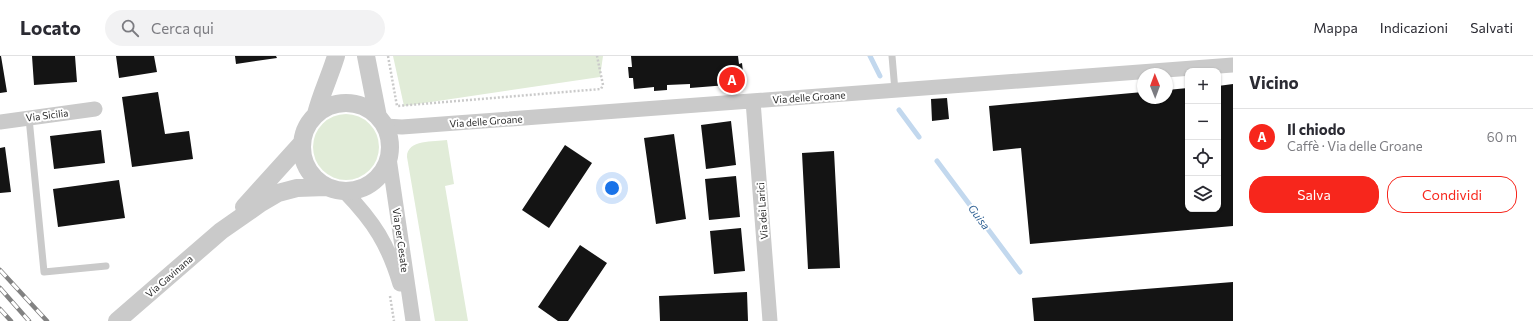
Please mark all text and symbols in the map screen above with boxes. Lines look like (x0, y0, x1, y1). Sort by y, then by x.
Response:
search box (105, 10, 385, 46)
text: Locato (20, 16, 81, 39)
icon: search (119, 17, 141, 39)
text: Cerca qui (151, 19, 214, 37)
text: Mappa (1313, 19, 1358, 36)
text: Indicazioni (1380, 19, 1448, 36)
text: Salvati (1470, 19, 1513, 36)
pin: A (719, 65, 745, 95)
north arrow (1137, 68, 1173, 104)
map controls (1185, 68, 1221, 212)
button: + (1185, 68, 1221, 104)
text: Vicino (1249, 72, 1299, 93)
street label: Via delle Groane (772, 88, 846, 106)
button: − (1185, 104, 1221, 140)
street label: Via Sicilia (25, 106, 69, 124)
street label: Via delle Groane (449, 112, 523, 130)
text: Il chiodo (1287, 120, 1346, 138)
text: A (1257, 129, 1267, 145)
text: 60 m (1487, 129, 1517, 145)
text: Caffè · Via delle Groane (1287, 138, 1423, 154)
button: locate (1185, 140, 1221, 176)
button: layers (1185, 176, 1221, 212)
button: Salva (1249, 176, 1379, 213)
button: Condividi (1387, 176, 1517, 213)
your location (602, 178, 622, 198)
street label: Via dei Larici (754, 182, 770, 240)
water label: Guisa (966, 202, 993, 232)
street label: Via per Cesate (391, 207, 411, 273)
street label: Via Gavinana (143, 252, 195, 300)

